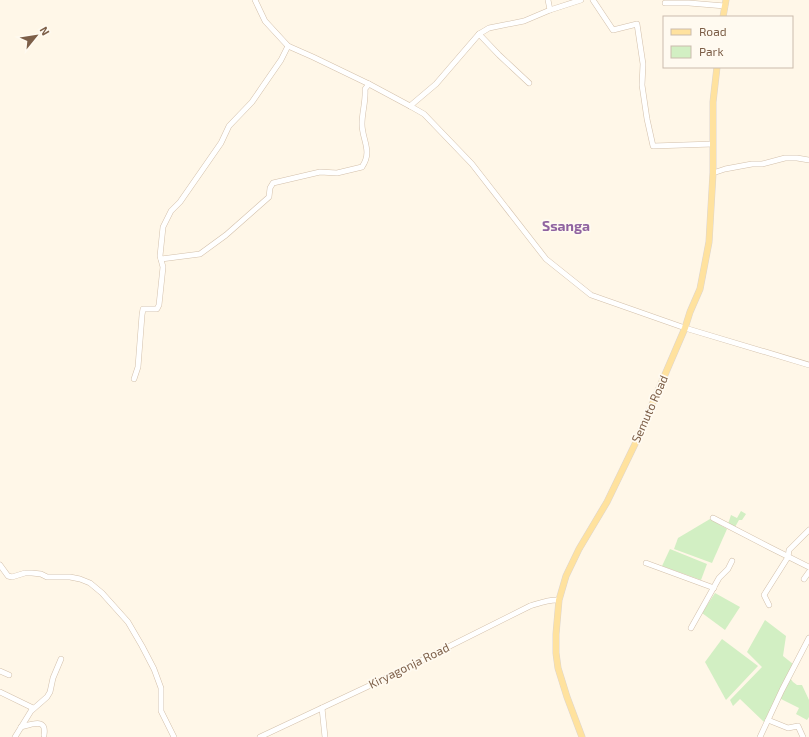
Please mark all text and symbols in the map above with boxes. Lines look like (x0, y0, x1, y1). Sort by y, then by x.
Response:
north arrow (16, 16, 56, 56)
legend (663, 16, 793, 68)
text: N (37, 24, 53, 37)
text: Road (699, 24, 727, 38)
text: Park (699, 44, 724, 58)
district label: Ssanga (542, 217, 590, 234)
street label: Semuto Road (628, 373, 670, 444)
street label: Kiryagonja Road (366, 640, 452, 692)

